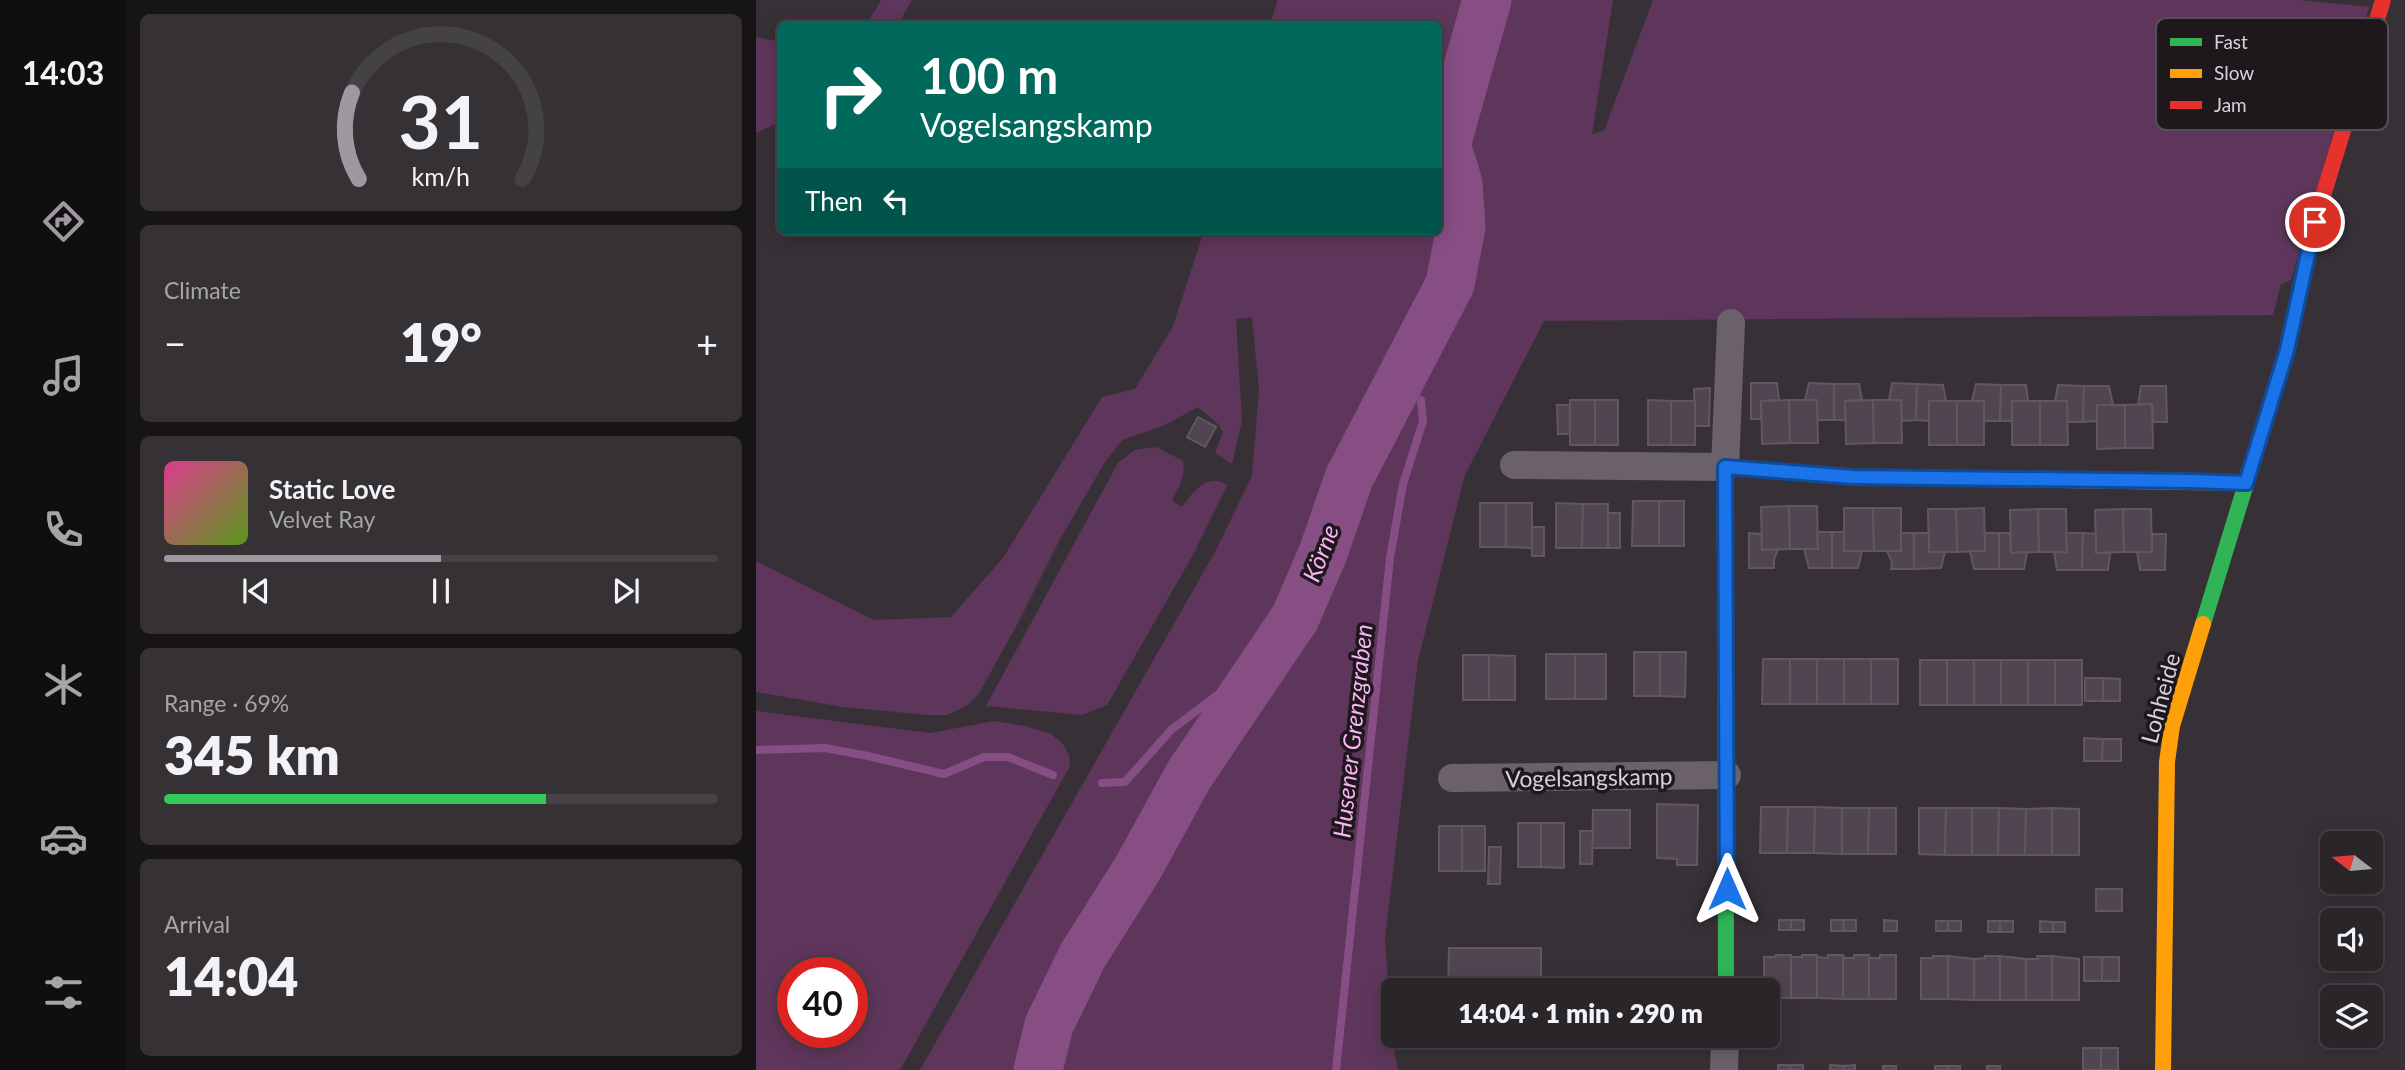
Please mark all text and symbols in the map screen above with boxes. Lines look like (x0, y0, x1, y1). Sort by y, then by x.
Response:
legend (2156, 18, 2388, 130)
text: Fast (2214, 30, 2248, 53)
text: 100 m (920, 46, 1058, 104)
icon: right (805, 49, 896, 140)
text: 14:03 (22, 53, 104, 92)
text: Slow (2214, 61, 2254, 84)
text: 31 (399, 77, 483, 165)
text: Jam (2214, 93, 2247, 116)
text: Vogelsangskamp (920, 105, 1153, 144)
text: km/h (412, 160, 470, 190)
icon: left (877, 182, 915, 220)
text: Then (805, 185, 863, 217)
pin (2285, 192, 2345, 252)
icon: directions (39, 197, 88, 246)
icon: arrive (2296, 203, 2334, 241)
text: Climate (164, 276, 241, 304)
text: 19° (400, 311, 482, 373)
text: − (164, 320, 186, 366)
text: + (696, 320, 718, 366)
icon: music (39, 351, 88, 400)
text: Static Love (269, 473, 396, 505)
icon: phone (39, 505, 88, 554)
text: Velvet Ray (269, 505, 375, 533)
water label: Körne (1296, 520, 1344, 586)
icon: previous (237, 572, 275, 610)
icon: pause (422, 572, 460, 610)
icon: next (607, 572, 645, 610)
water label: Husener Grenzgraben (1326, 623, 1378, 839)
street label: Lohheide (2135, 650, 2185, 746)
icon: climate (39, 660, 88, 709)
text: Range · 69% (164, 689, 289, 717)
text: 345 km (164, 724, 340, 786)
street label: Vogelsangskamp (1505, 762, 1673, 792)
icon: car (39, 814, 88, 863)
north arrow (2320, 831, 2384, 894)
map controls (2320, 831, 2383, 1048)
position arrow (1690, 852, 1764, 926)
button: sound (2320, 908, 2383, 971)
text: Arrival (164, 910, 230, 938)
text: 14:04 (164, 945, 298, 1007)
speed limit sign: 40 (777, 957, 868, 1048)
icon: filters (39, 968, 88, 1017)
button: layers (2320, 985, 2383, 1048)
text: 14:04 · 1 min · 290 m (1458, 997, 1703, 1029)

